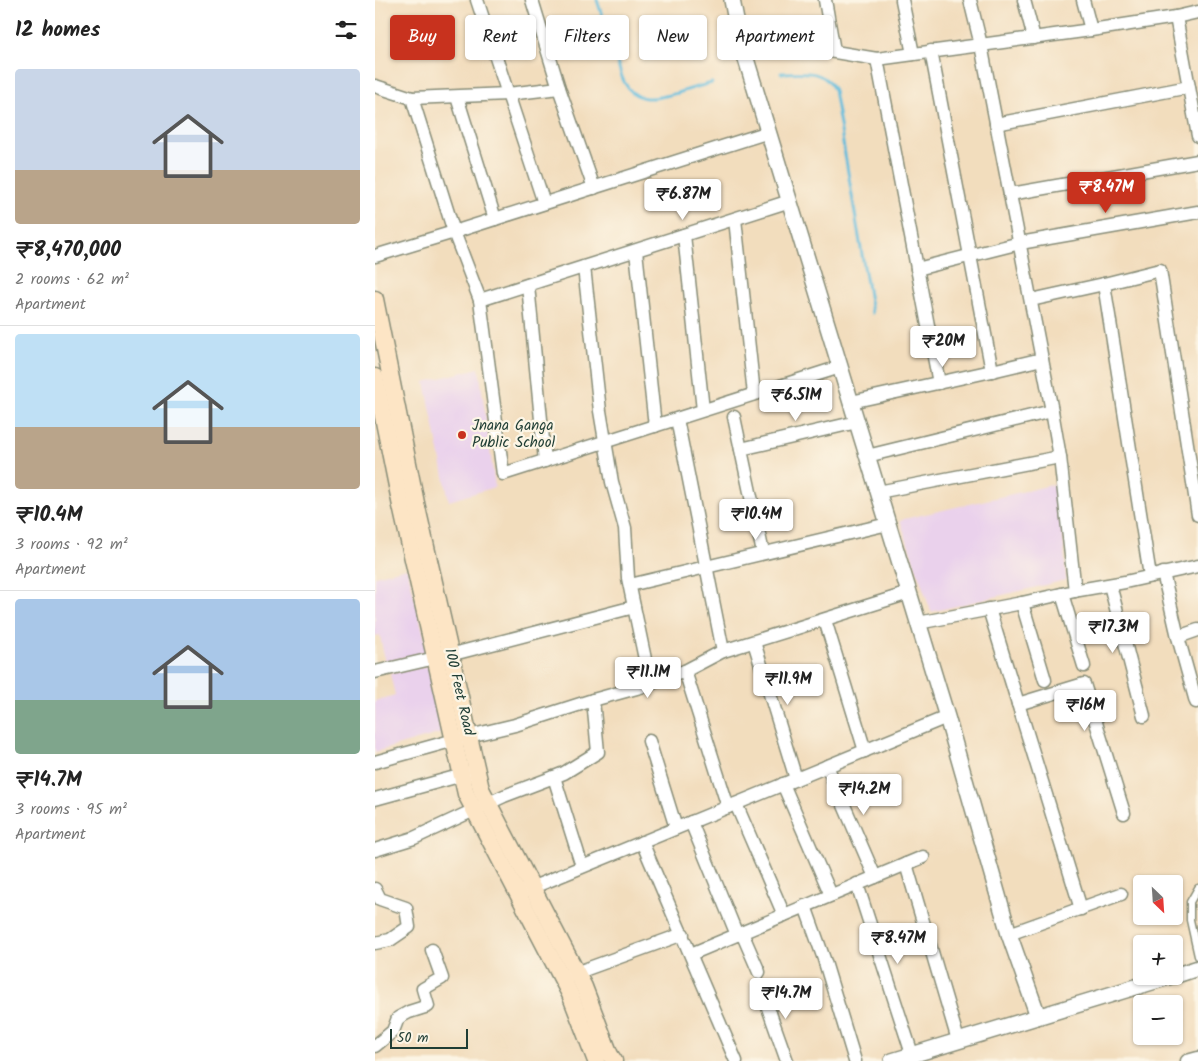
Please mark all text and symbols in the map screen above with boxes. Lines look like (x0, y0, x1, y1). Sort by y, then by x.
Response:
text: 12 homes (15, 14, 100, 47)
chip: Buy (390, 15, 455, 60)
chip: Rent (465, 15, 536, 60)
chip: Filters (546, 15, 629, 60)
chip: New (639, 15, 707, 60)
chip: Apartment (717, 15, 833, 60)
icon: filters (332, 16, 360, 44)
icon: home (143, 101, 233, 191)
pin: ₹8.47M (1065, 172, 1147, 214)
text: ₹8.47M (1078, 175, 1134, 200)
pin: ₹6.87M (642, 178, 724, 221)
text: ₹6.87M (655, 182, 711, 207)
text: ₹8,470,000 (15, 234, 121, 267)
text: 2 rooms · 62 m² (15, 267, 129, 292)
text: Apartment (15, 292, 86, 317)
pin: ₹20M (913, 326, 973, 368)
text: ₹20M (921, 329, 965, 354)
icon: home (143, 367, 233, 457)
pin: ₹6.51M (755, 380, 837, 422)
text: ₹6.51M (770, 383, 822, 408)
place label: Jnana Ganga Public School (472, 414, 555, 455)
marker: Jnana Ganga Public School (456, 429, 468, 441)
pin: ₹10.4M (715, 498, 797, 541)
text: ₹10.4M (15, 499, 83, 532)
text: ₹10.4M (730, 502, 782, 527)
text: 3 rooms · 92 m² (15, 532, 128, 557)
text: Apartment (15, 557, 86, 582)
pin: ₹17.3M (1072, 612, 1154, 654)
text: ₹17.3M (1088, 615, 1138, 640)
icon: home (143, 632, 233, 722)
street label: 100 Feet Road (437, 646, 481, 739)
pin: ₹11.1M (607, 656, 689, 699)
text: ₹11.1M (626, 660, 670, 685)
pin: ₹11.9M (747, 664, 829, 706)
text: ₹11.9M (764, 667, 812, 692)
pin: ₹16M (1055, 690, 1115, 732)
text: ₹16M (1065, 693, 1105, 718)
text: ₹14.7M (15, 764, 82, 797)
pin: ₹14.2M (823, 774, 905, 816)
text: ₹14.2M (838, 777, 890, 802)
text: 3 rooms · 95 m² (15, 797, 127, 822)
text: Apartment (15, 822, 86, 847)
north arrow (1133, 875, 1183, 925)
map controls (1133, 875, 1183, 1045)
pin: ₹8.47M (857, 922, 939, 965)
text: ₹8.47M (870, 926, 926, 951)
button: + (1133, 935, 1183, 985)
pin: ₹14.7M (745, 978, 827, 1020)
text: ₹14.7M (761, 981, 811, 1006)
button: − (1133, 995, 1183, 1045)
scale bar (390, 1026, 467, 1049)
text: 50 m (397, 1027, 428, 1049)

